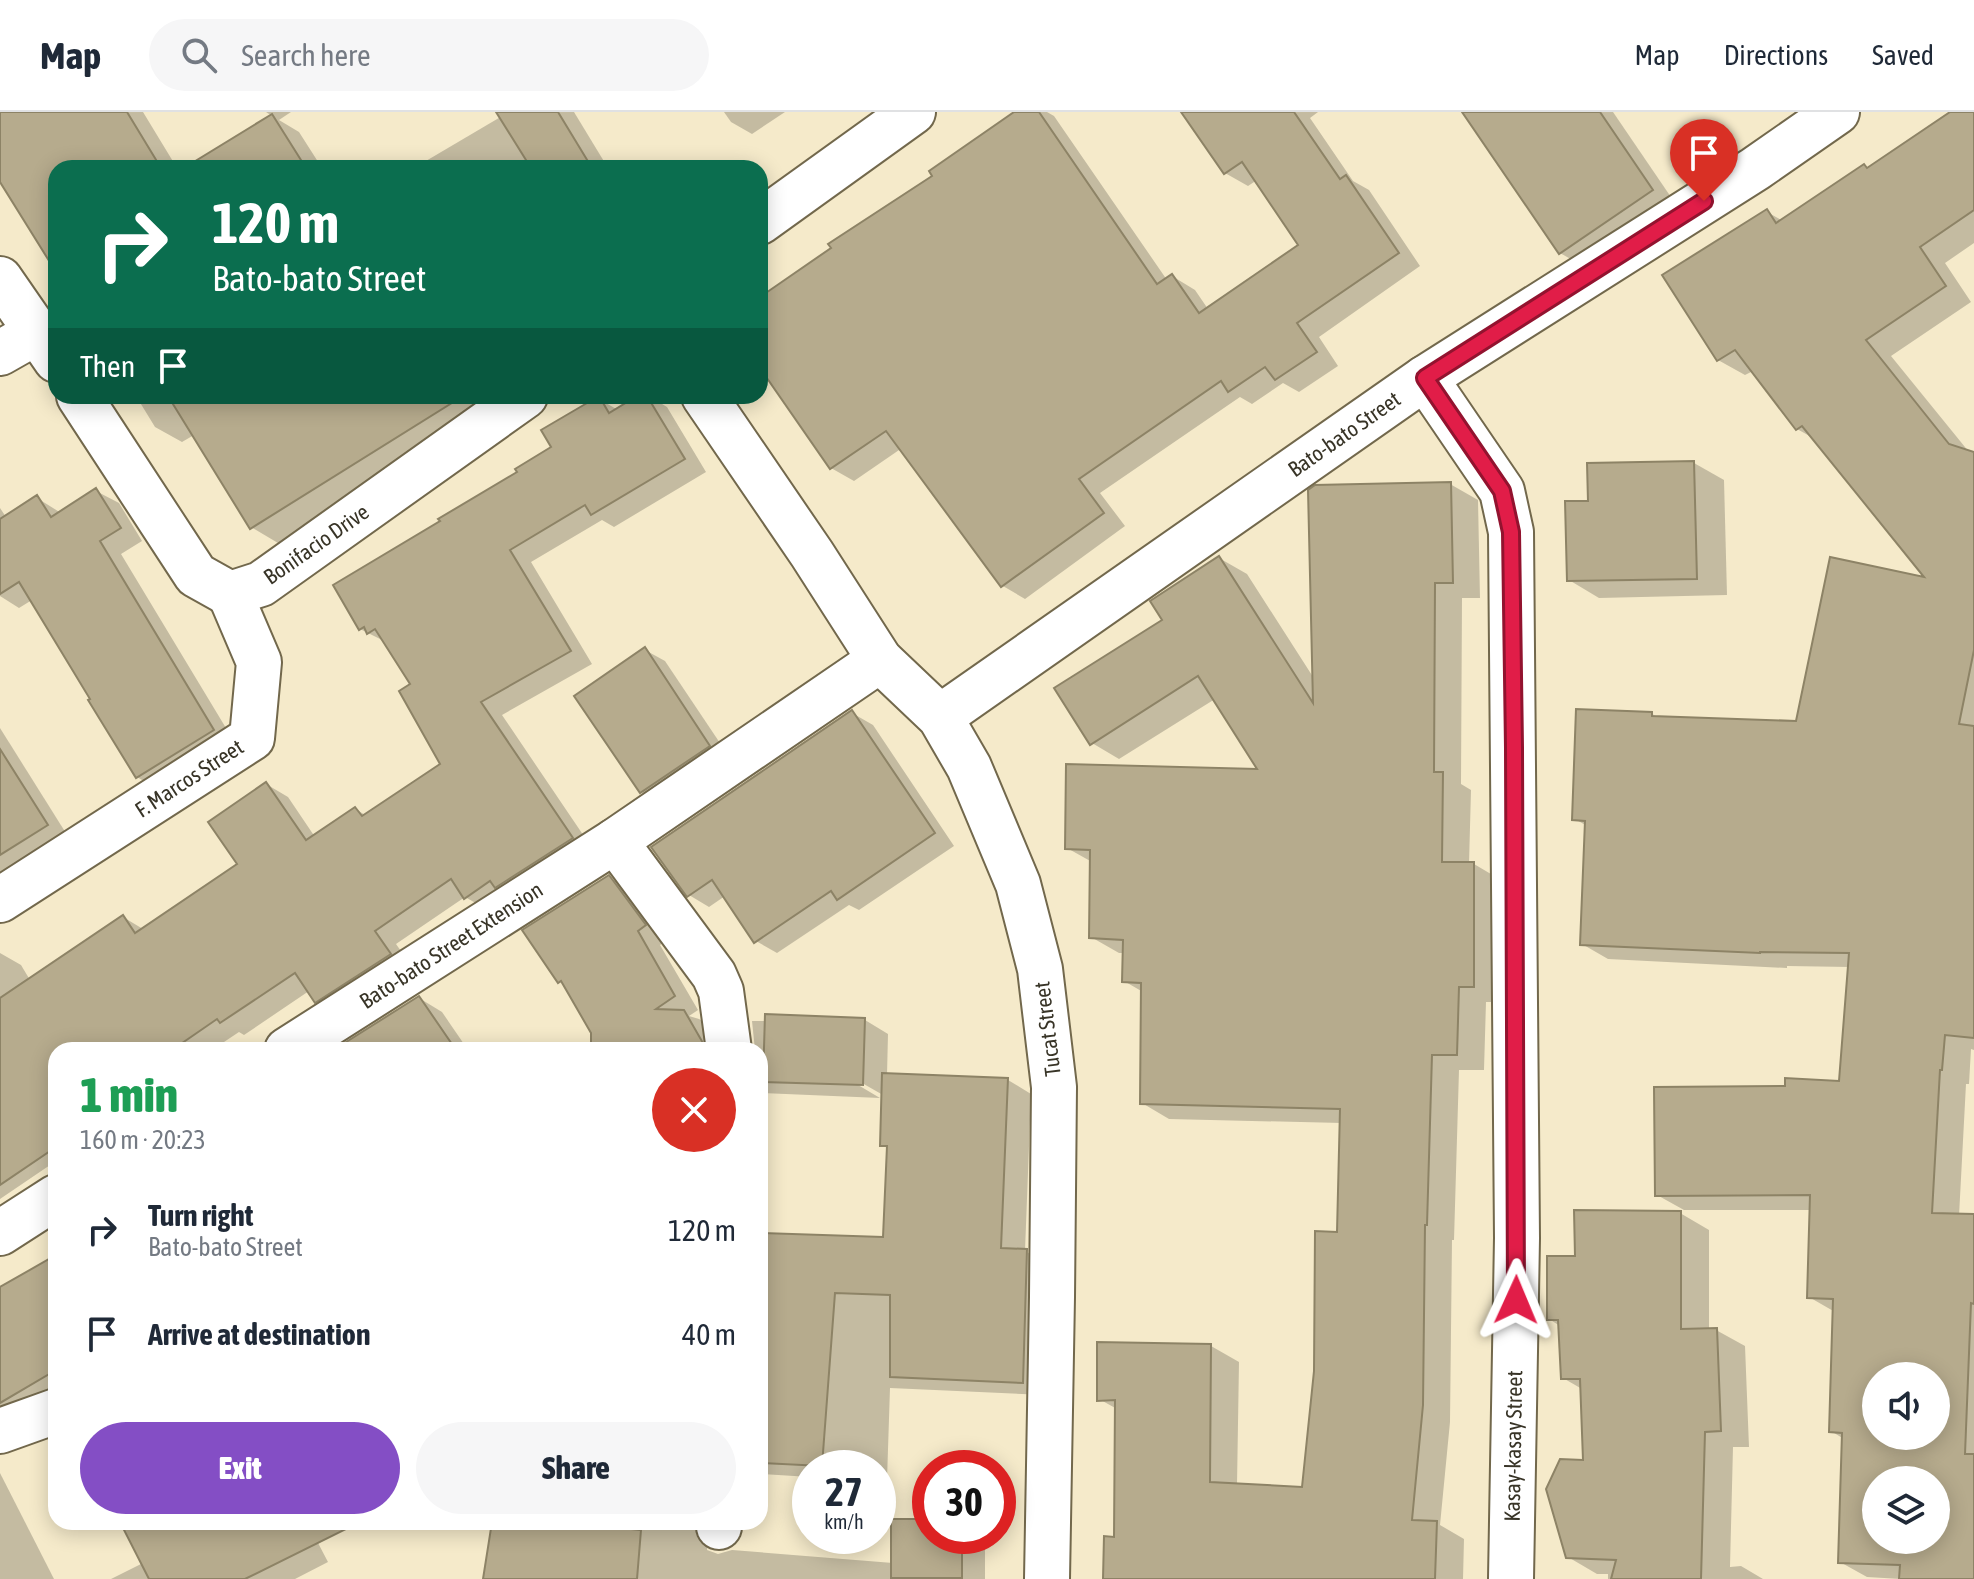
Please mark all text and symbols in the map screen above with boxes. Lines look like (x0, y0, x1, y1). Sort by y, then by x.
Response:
search box (149, 19, 709, 91)
icon: search (177, 33, 221, 77)
text: Map (40, 34, 101, 77)
text: Search here (241, 38, 371, 72)
text: Map (1635, 39, 1680, 71)
text: Directions (1724, 39, 1828, 71)
text: Saved (1872, 39, 1934, 71)
pin (1670, 119, 1738, 201)
icon: arrive (1682, 131, 1726, 175)
text: 120 m (212, 191, 339, 255)
icon: right (80, 192, 184, 296)
text: Bato-bato Street (212, 257, 426, 299)
icon: arrive (151, 344, 195, 388)
text: Then (80, 349, 135, 383)
street label: Bato-bato Street (1283, 386, 1405, 482)
street label: Bonifacio Drive (259, 498, 373, 590)
street label: F. Marcos Street (130, 733, 248, 823)
street label: Bato-bato Street Extension (355, 876, 547, 1014)
street label: Tucat Street (1028, 980, 1066, 1078)
text: 1 min (80, 1067, 178, 1122)
button: close (652, 1068, 736, 1152)
text: 160 m · 20:23 (80, 1125, 206, 1155)
text: Turn right (148, 1198, 254, 1232)
icon: right (80, 1208, 124, 1252)
text: 120 m (668, 1213, 736, 1247)
text: Bato-bato Street (148, 1232, 303, 1262)
position arrow (1474, 1258, 1558, 1342)
icon: arrive (80, 1312, 124, 1356)
text: Arrive at destination (148, 1317, 370, 1351)
text: 40 m (682, 1317, 736, 1351)
map controls (1862, 1362, 1950, 1554)
button: sound (1862, 1362, 1950, 1450)
street label: Kasay-kasay Street (1499, 1370, 1527, 1522)
button: Exit (80, 1422, 400, 1514)
button: Share (416, 1422, 736, 1514)
speed limit sign: 30 (912, 1450, 1016, 1554)
button: layers (1862, 1466, 1950, 1554)
text: 27 (825, 1469, 863, 1514)
text: km/h (824, 1510, 864, 1533)

